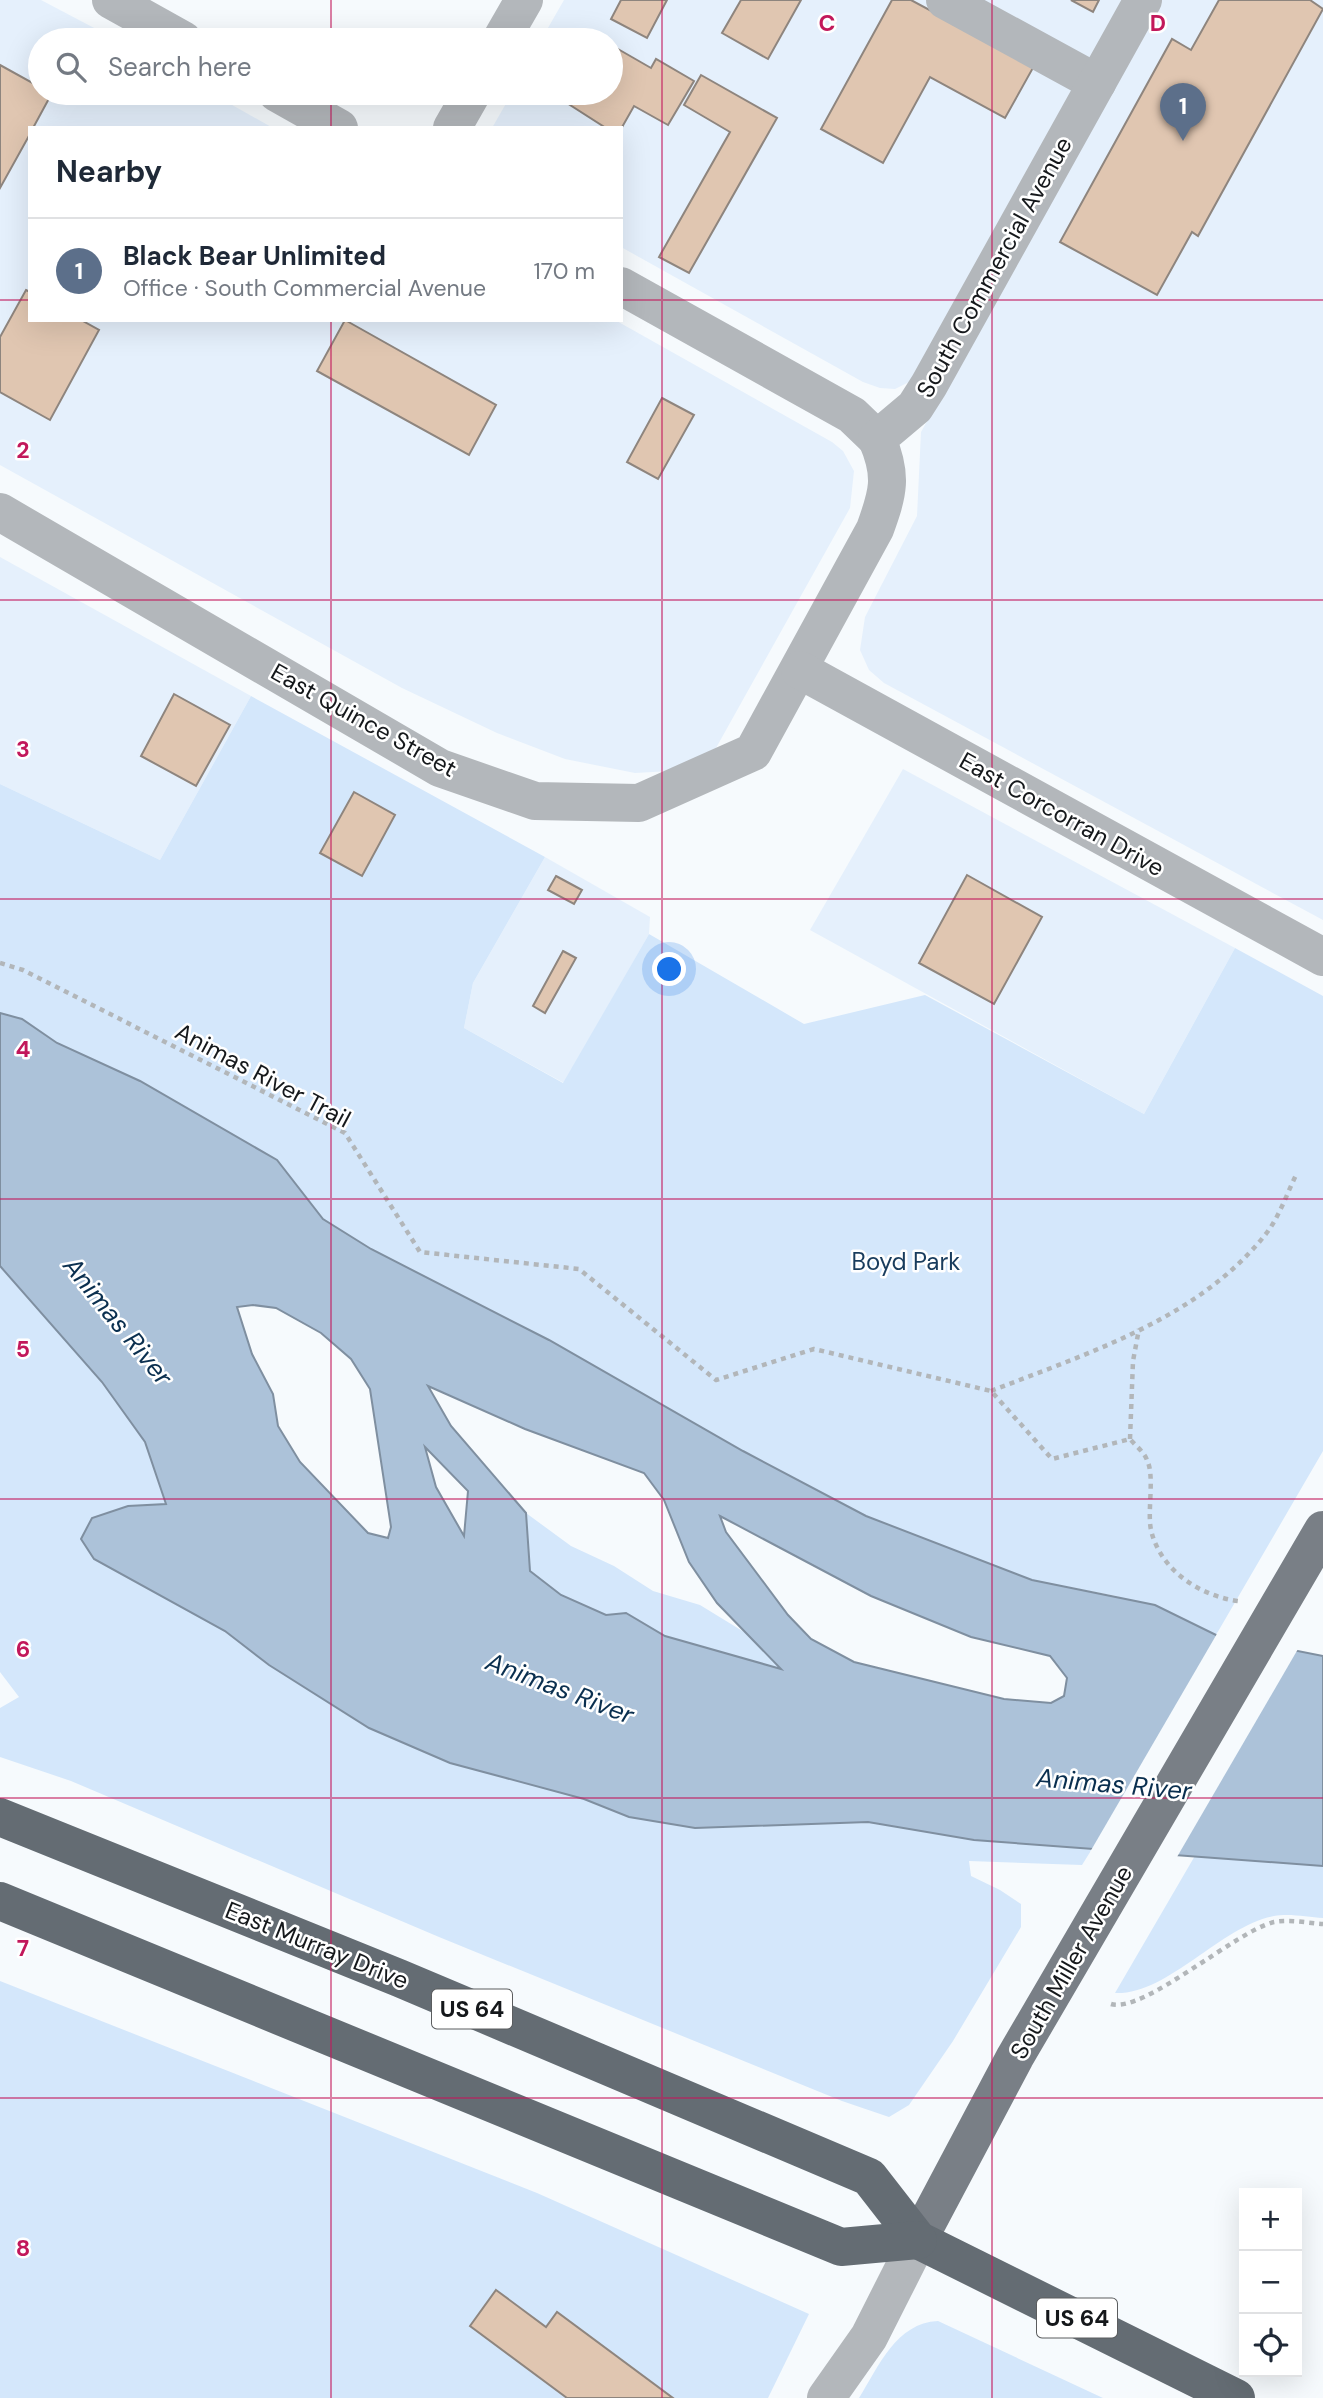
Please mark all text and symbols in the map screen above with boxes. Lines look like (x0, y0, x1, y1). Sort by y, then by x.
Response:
text: C (819, 8, 835, 38)
text: D (1150, 8, 1166, 38)
search box (28, 28, 623, 105)
icon: search (52, 48, 90, 86)
text: Search here (108, 50, 251, 84)
pin: 1 (1160, 83, 1206, 141)
street label: South Commercial Avenue (909, 131, 1079, 403)
text: Nearby (56, 152, 162, 191)
text: Black Bear Unlimited (123, 239, 386, 273)
text: 1 (75, 256, 83, 286)
text: 170 m (534, 256, 595, 286)
text: Office · South Commercial Avenue (123, 273, 486, 303)
text: 2 (16, 435, 30, 465)
street label: East Quince Street (266, 656, 462, 784)
text: 3 (16, 734, 30, 764)
street label: East Corcorran Drive (954, 745, 1170, 883)
your location (652, 952, 686, 986)
street label: Animas River Trail (170, 1016, 356, 1134)
text: 4 (16, 1034, 31, 1064)
park label: Boyd Park (852, 1246, 960, 1277)
water label: Animas River (55, 1249, 181, 1393)
text: 5 (16, 1334, 30, 1364)
text: 6 (16, 1634, 30, 1664)
water label: Animas River (480, 1644, 640, 1732)
water label: Animas River (1034, 1760, 1195, 1808)
street label: South Miller Avenue (1003, 1860, 1139, 2064)
street label: East Murray Drive (221, 1894, 413, 1996)
text: 7 (17, 1933, 29, 1963)
road number: US 64 (432, 1990, 512, 2028)
map controls (1239, 2188, 1302, 2377)
button: + (1239, 2188, 1302, 2251)
text: 8 (16, 2233, 30, 2263)
button: − (1239, 2251, 1302, 2314)
road number: US 64 (1037, 2298, 1117, 2338)
button: locate (1239, 2314, 1302, 2377)

